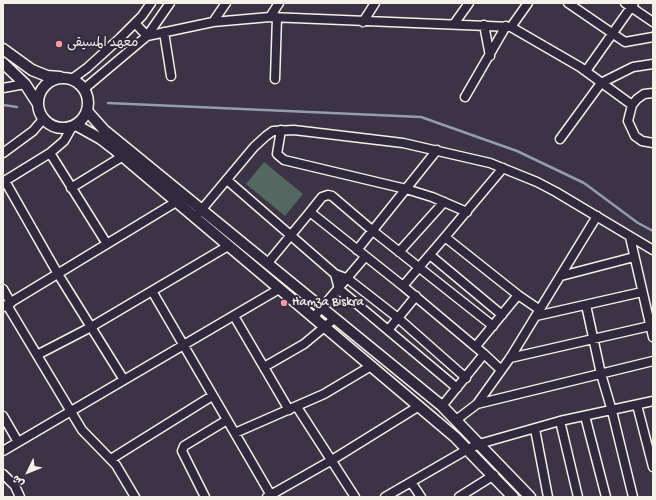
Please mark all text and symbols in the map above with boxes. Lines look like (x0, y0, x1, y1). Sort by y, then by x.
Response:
place label: معهد المسيقى (67, 36, 138, 52)
marker: معهد المسيقى (54, 39, 64, 49)
place label: Hamza Biskra (292, 295, 364, 311)
marker: Hamza Biskra (279, 298, 289, 308)
north arrow (8, 452, 48, 492)
text: ش (11, 472, 28, 489)

